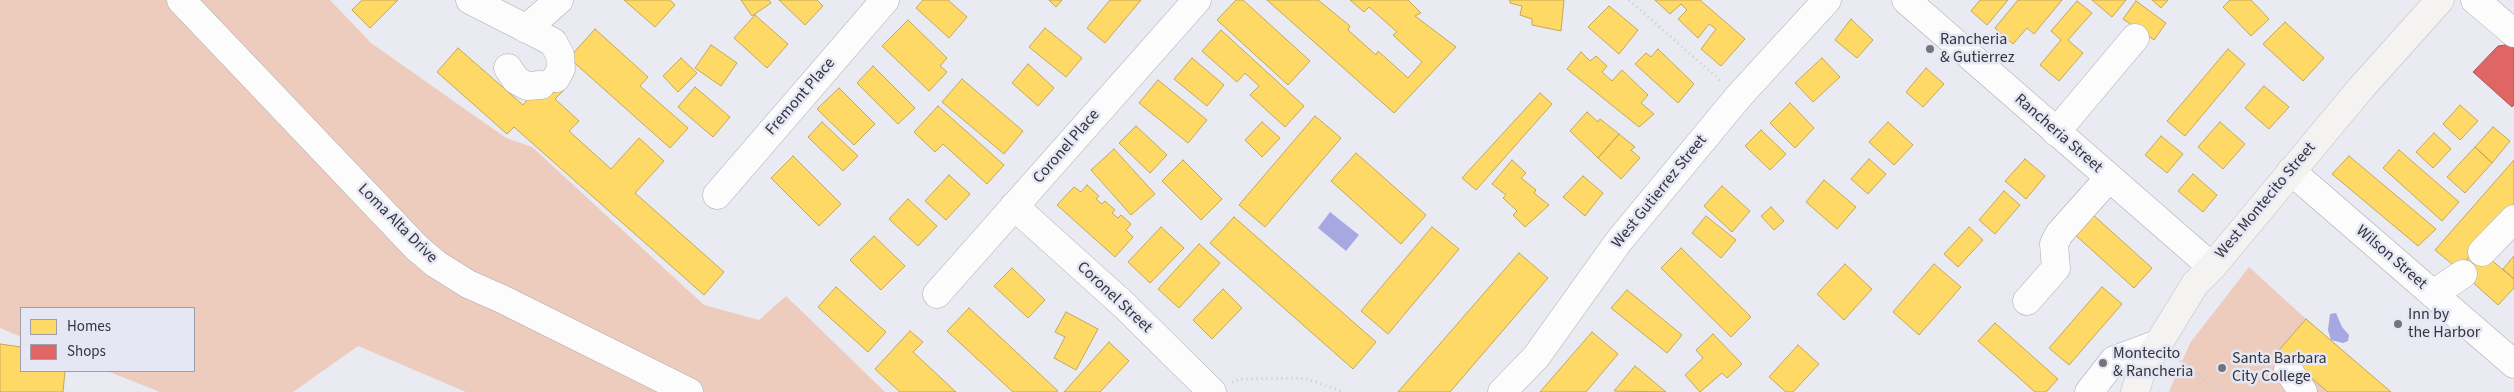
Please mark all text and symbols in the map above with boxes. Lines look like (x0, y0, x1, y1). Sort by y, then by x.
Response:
place label: Rancheria & Gutierrez (1940, 30, 2014, 68)
marker: Rancheria & Gutierrez (1924, 43, 1936, 55)
street label: Fremont Place (762, 54, 840, 140)
street label: Rancheria Street (2010, 90, 2106, 178)
street label: Coronel Place (1030, 106, 1104, 188)
street label: West Gutierrez Street (1608, 131, 1712, 253)
street label: West Montecito Street (2212, 139, 2320, 263)
street label: Loma Alta Drive (353, 180, 441, 268)
street label: Wilson Street (2351, 222, 2431, 294)
street label: Coronel Street (1072, 258, 1156, 338)
place label: Inn by the Harbor (2408, 305, 2480, 343)
legend (20, 307, 195, 372)
text: Homes (67, 316, 111, 337)
marker: Inn by the Harbor (2392, 318, 2404, 330)
text: Shops (67, 341, 106, 362)
place label: Montecito & Rancheria (2113, 344, 2193, 382)
place label: Santa Barbara City College (2232, 349, 2327, 387)
marker: Montecito & Rancheria (2097, 357, 2109, 369)
marker: Santa Barbara City College (2216, 362, 2228, 374)

